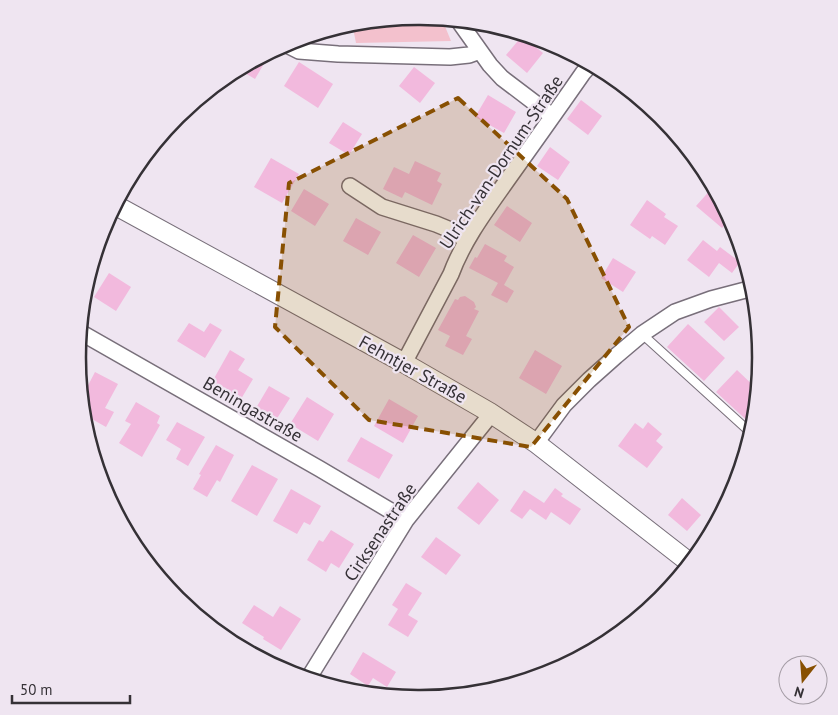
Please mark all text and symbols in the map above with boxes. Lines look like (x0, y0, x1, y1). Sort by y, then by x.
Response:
street label: Ulrich-van-Dornum-Straße (434, 71, 568, 253)
street label: Fehntjer Straße (355, 330, 471, 408)
street label: Beningastraße (199, 371, 307, 447)
street label: Cirksenastraße (339, 478, 421, 586)
north arrow (778, 655, 828, 705)
scale bar (12, 672, 130, 704)
text: 50 m (20, 680, 53, 699)
text: N (792, 682, 806, 702)

